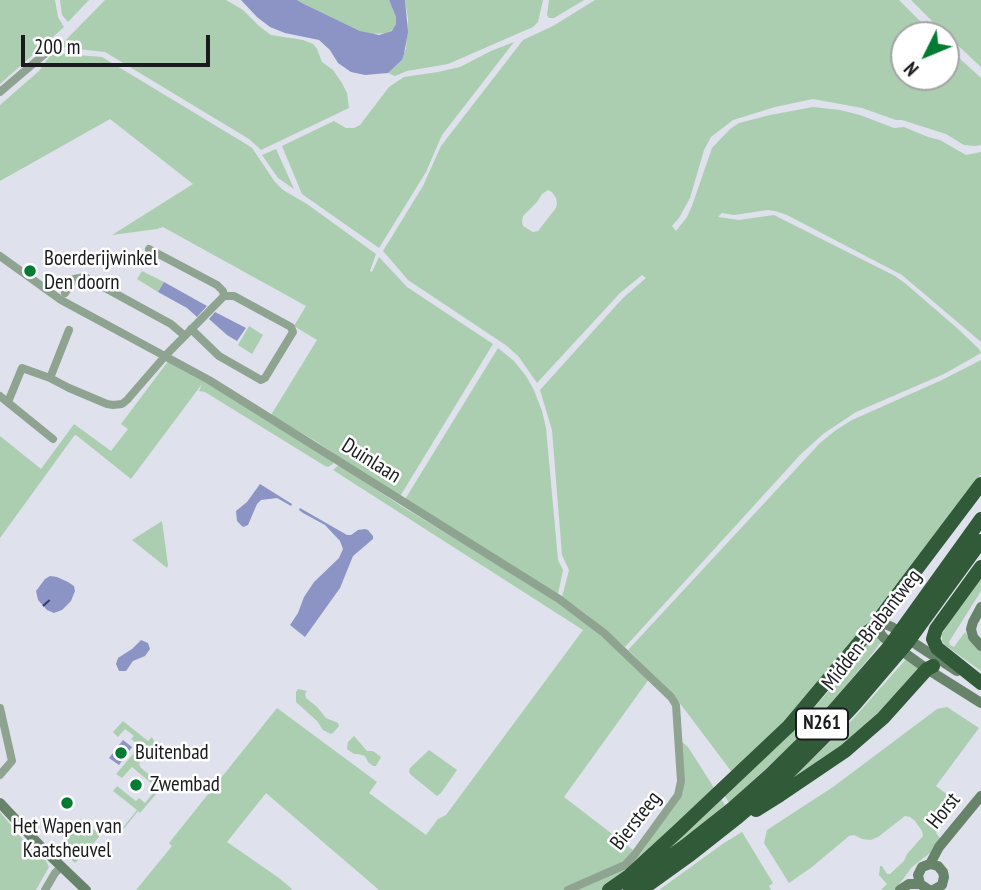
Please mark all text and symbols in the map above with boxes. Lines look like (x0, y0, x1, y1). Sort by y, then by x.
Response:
scale bar (24, 21, 214, 65)
north arrow (890, 21, 960, 91)
text: 200 m (34, 33, 80, 60)
text: N (899, 57, 923, 81)
place label: Boerderijwinkel Den doorn (44, 246, 158, 296)
marker: Boerderijwinkel Den doorn (22, 263, 38, 279)
street label: Duinlaan (337, 433, 405, 489)
street label: Midden-Brabantweg (817, 565, 927, 695)
road number: N261 (796, 708, 848, 740)
place label: Buitenbad (135, 740, 209, 766)
marker: Buitenbad (113, 745, 129, 761)
place label: Zwembad (150, 772, 220, 798)
marker: Zwembad (128, 777, 144, 793)
street label: Biersteeg (605, 787, 667, 855)
street label: Horst (922, 788, 966, 834)
marker: Het Wapen van Kaatsheuvel (59, 795, 75, 811)
place label: Het Wapen van Kaatsheuvel (12, 814, 122, 864)

